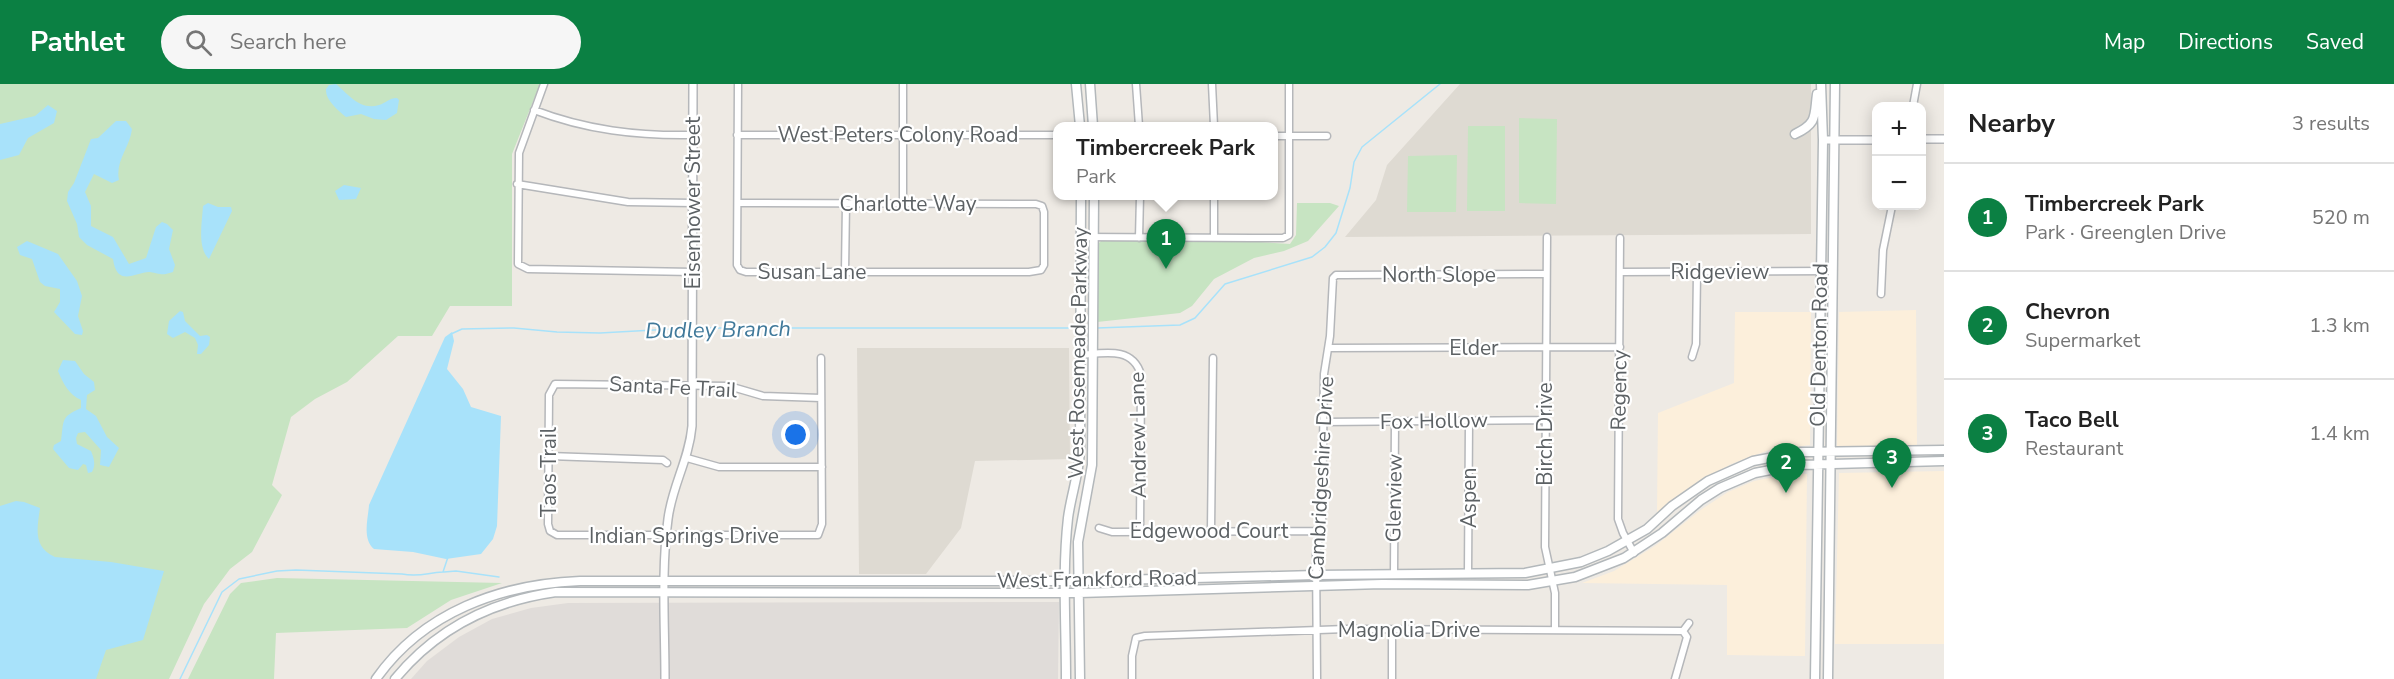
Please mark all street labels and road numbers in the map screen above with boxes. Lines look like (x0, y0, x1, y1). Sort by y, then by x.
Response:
street label: Eisenhower Street (679, 116, 707, 289)
street label: West Peters Colony Road (778, 121, 1018, 149)
street label: Charlotte Way (839, 190, 977, 218)
street label: West Rosemeade Parkway (1062, 226, 1094, 479)
street label: Susan Lane (758, 258, 866, 286)
street label: Ridgeview (1671, 258, 1770, 286)
street label: North Slope (1382, 261, 1496, 289)
street label: Old Denton Road (1804, 263, 1834, 427)
street label: Elder (1449, 334, 1499, 362)
street label: Regency (1604, 349, 1634, 431)
street label: Santa Fe Trail (608, 370, 739, 404)
street label: Andrew Lane (1123, 371, 1153, 499)
street label: Cambridgeshire Drive (1302, 375, 1340, 581)
street label: Birch Drive (1531, 382, 1559, 486)
street label: Fox Hollow (1380, 406, 1489, 436)
street label: Taos Trail (535, 426, 563, 517)
street label: Glenview (1379, 453, 1409, 543)
street label: Aspen (1455, 468, 1483, 528)
street label: Edgewood Court (1130, 517, 1289, 545)
street label: Indian Springs Drive (589, 522, 779, 550)
street label: West Frankford Road (997, 563, 1197, 595)
street label: Magnolia Drive (1338, 616, 1480, 644)

